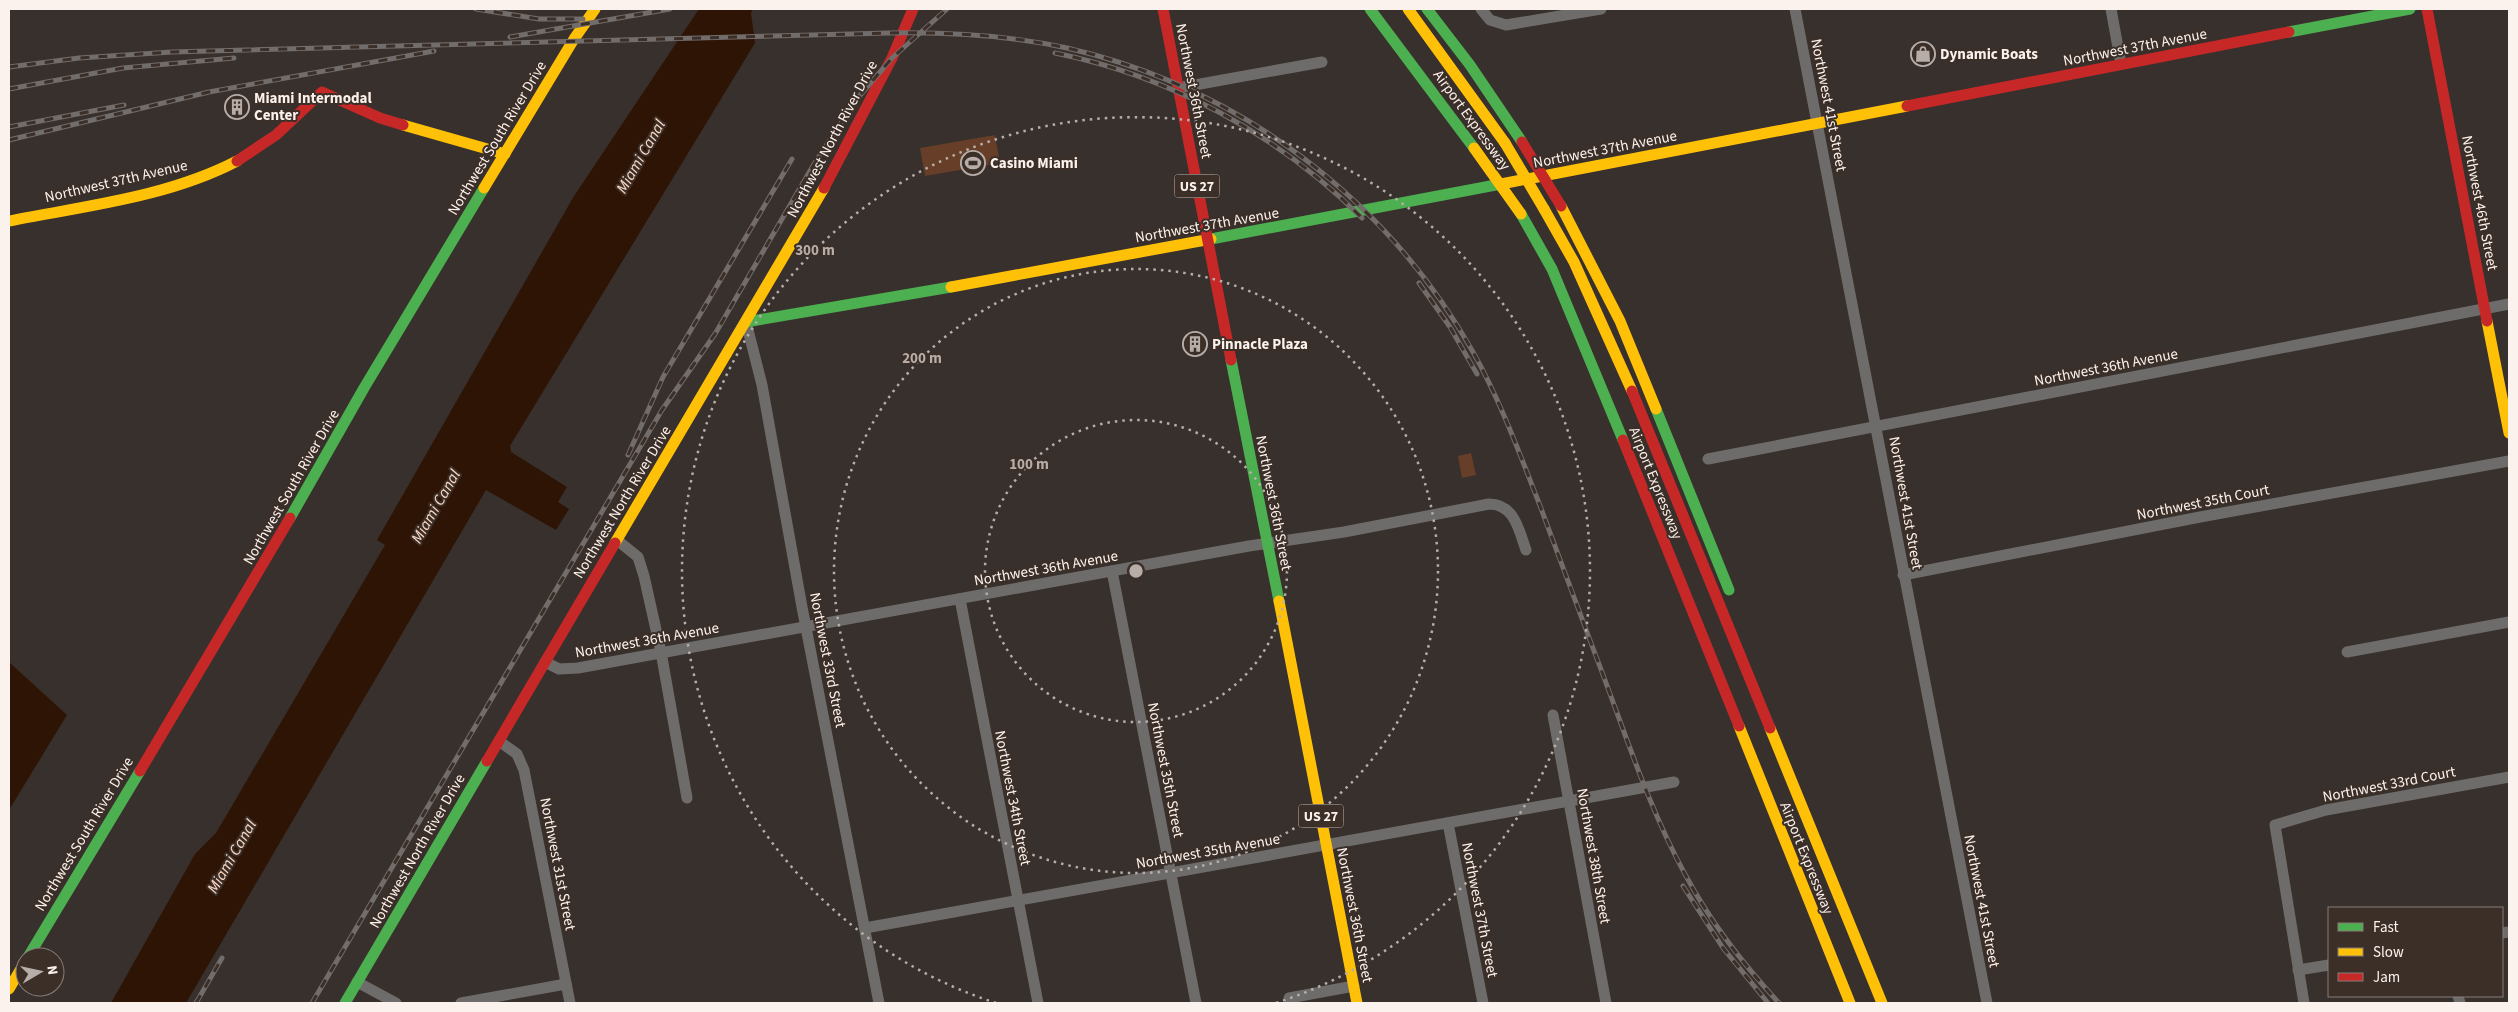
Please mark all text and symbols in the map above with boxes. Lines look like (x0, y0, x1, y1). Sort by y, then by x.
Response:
street label: Northwest 36th Street (1170, 22, 1217, 160)
street label: Northwest 37th Avenue (2061, 23, 2209, 72)
street label: Northwest 41st Street (1805, 37, 1852, 173)
shop icon: Dynamic Boats (1910, 41, 1936, 67)
place label: Dynamic Boats (1940, 44, 2038, 65)
street label: Northwest South River Drive (443, 57, 552, 219)
street label: Northwest North River Drive (782, 57, 883, 221)
street label: Airport Expressway (1428, 66, 1515, 175)
place label: Miami Intermodal Center (254, 88, 372, 126)
building icon: Miami Intermodal Center (224, 94, 250, 120)
water label: Miami Canal (611, 116, 671, 197)
street label: Northwest 37th Avenue (1531, 125, 1679, 174)
street label: Northwest 46th Street (2456, 134, 2503, 272)
sports icon: Casino Miami (960, 150, 986, 176)
place label: Casino Miami (990, 153, 1078, 174)
street label: Northwest 37th Avenue (43, 155, 190, 208)
road number: US 27 (1174, 175, 1220, 198)
street label: Northwest 37th Avenue (1133, 202, 1281, 248)
text: 300 m (795, 240, 835, 261)
building icon: Pinnacle Plaza (1182, 331, 1208, 357)
place label: Pinnacle Plaza (1212, 334, 1308, 355)
street label: Northwest 36th Avenue (2032, 343, 2180, 392)
text: 200 m (902, 348, 942, 369)
street label: Northwest South River Drive (238, 406, 345, 569)
street label: Northwest North River Drive (568, 422, 677, 583)
street label: Airport Expressway (1623, 424, 1688, 543)
street label: Northwest 36th Street (1250, 434, 1297, 572)
street label: Northwest 41st Street (1883, 435, 1928, 571)
text: 100 m (1009, 454, 1049, 475)
water label: Miami Canal (406, 466, 466, 547)
street label: Northwest 35th Court (2135, 479, 2271, 526)
street label: Northwest 36th Avenue (972, 545, 1120, 591)
centre of rings (1127, 562, 1145, 580)
street label: Northwest 33rd Street (804, 591, 851, 730)
street label: Northwest 36th Avenue (573, 617, 721, 663)
street label: Northwest 35th Street (1142, 701, 1189, 839)
street label: Northwest 34th Street (989, 729, 1036, 867)
street label: Northwest South River Drive (30, 753, 139, 915)
street label: Northwest 33rd Court (2321, 761, 2457, 808)
street label: Northwest North River Drive (365, 770, 470, 932)
street label: Northwest 38th Street (1571, 787, 1616, 925)
street label: Northwest 31st Street (534, 796, 581, 932)
street label: Airport Expressway (1774, 799, 1839, 918)
road number: US 27 (1298, 804, 1344, 828)
water label: Miami Canal (202, 816, 262, 897)
street label: Northwest 35th Avenue (1134, 828, 1282, 874)
street label: Northwest 41st Street (1958, 833, 2005, 969)
street label: Northwest 37th Street (1456, 841, 1503, 979)
street label: Northwest 36th Street (1331, 846, 1378, 984)
legend (2328, 907, 2503, 997)
text: Fast (2373, 917, 2399, 938)
text: Slow (2373, 942, 2404, 963)
north arrow (15, 947, 65, 997)
text: N (41, 964, 62, 976)
text: Jam (2373, 967, 2400, 988)

